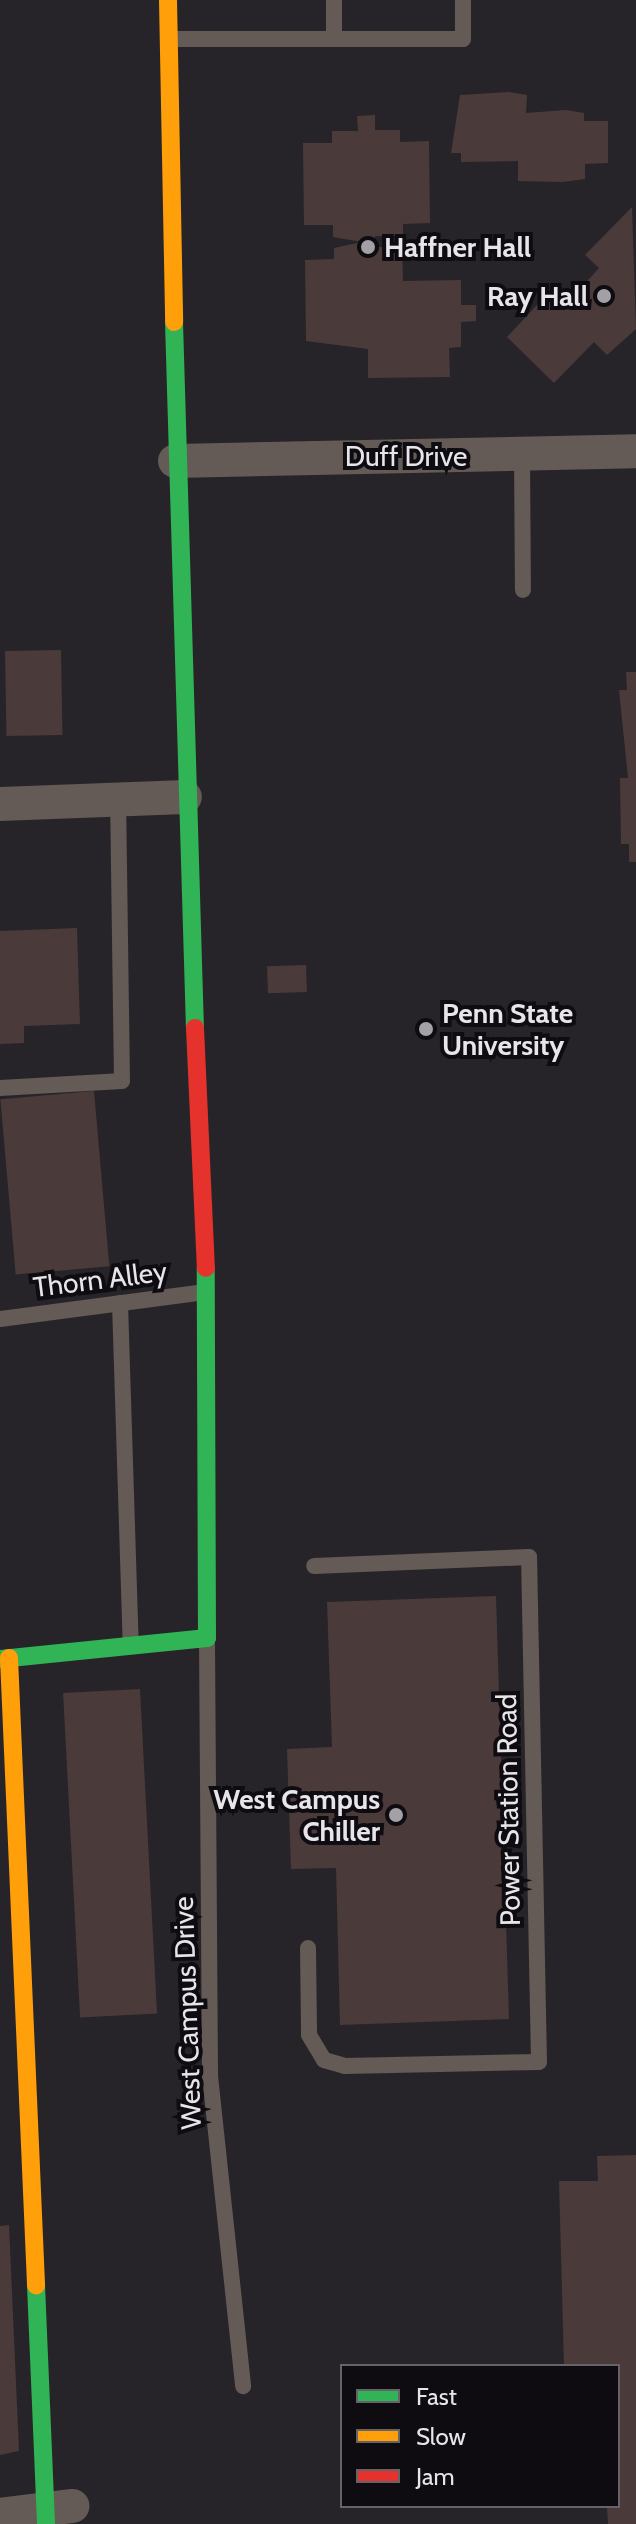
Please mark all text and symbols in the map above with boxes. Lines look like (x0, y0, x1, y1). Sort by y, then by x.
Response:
place label: Haffner Hall (384, 230, 531, 264)
marker: Haffner Hall (359, 238, 377, 256)
place label: Ray Hall (487, 279, 588, 313)
marker: Ray Hall (595, 287, 613, 305)
street label: Duff Drive (345, 439, 467, 473)
place label: Penn State University (442, 996, 573, 1062)
marker: Penn State University (417, 1020, 435, 1038)
street label: Thorn Alley (31, 1254, 169, 1304)
street label: Power Station Road (489, 1693, 527, 1927)
place label: West Campus Chiller (213, 1782, 380, 1848)
marker: West Campus Chiller (387, 1806, 405, 1824)
street label: West Campus Drive (166, 1896, 208, 2130)
legend (340, 2364, 620, 2508)
text: Fast (416, 2382, 457, 2411)
text: Slow (416, 2422, 466, 2451)
text: Jam (416, 2462, 454, 2491)

